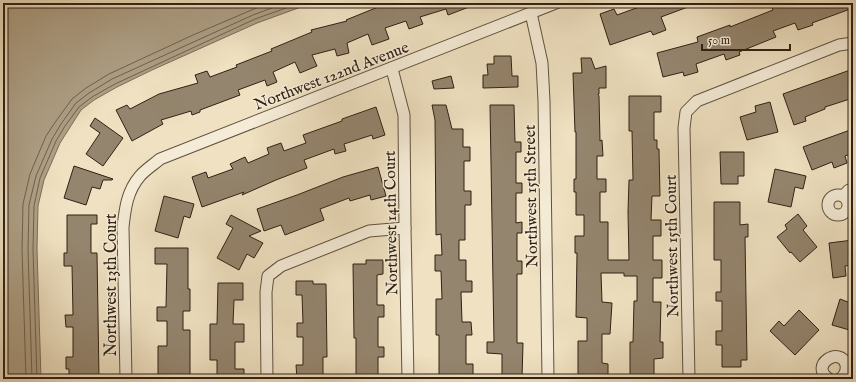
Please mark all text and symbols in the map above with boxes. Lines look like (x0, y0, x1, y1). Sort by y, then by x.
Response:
scale bar (702, 26, 790, 52)
text: 50 m (708, 33, 730, 48)
street label: Northwest 122nd Avenue (251, 38, 412, 116)
street label: Northwest 15th Street (521, 124, 543, 268)
street label: Northwest 14th Court (381, 150, 403, 296)
street label: Northwest 15th Court (662, 174, 684, 318)
street label: Northwest 13th Court (102, 213, 122, 357)

